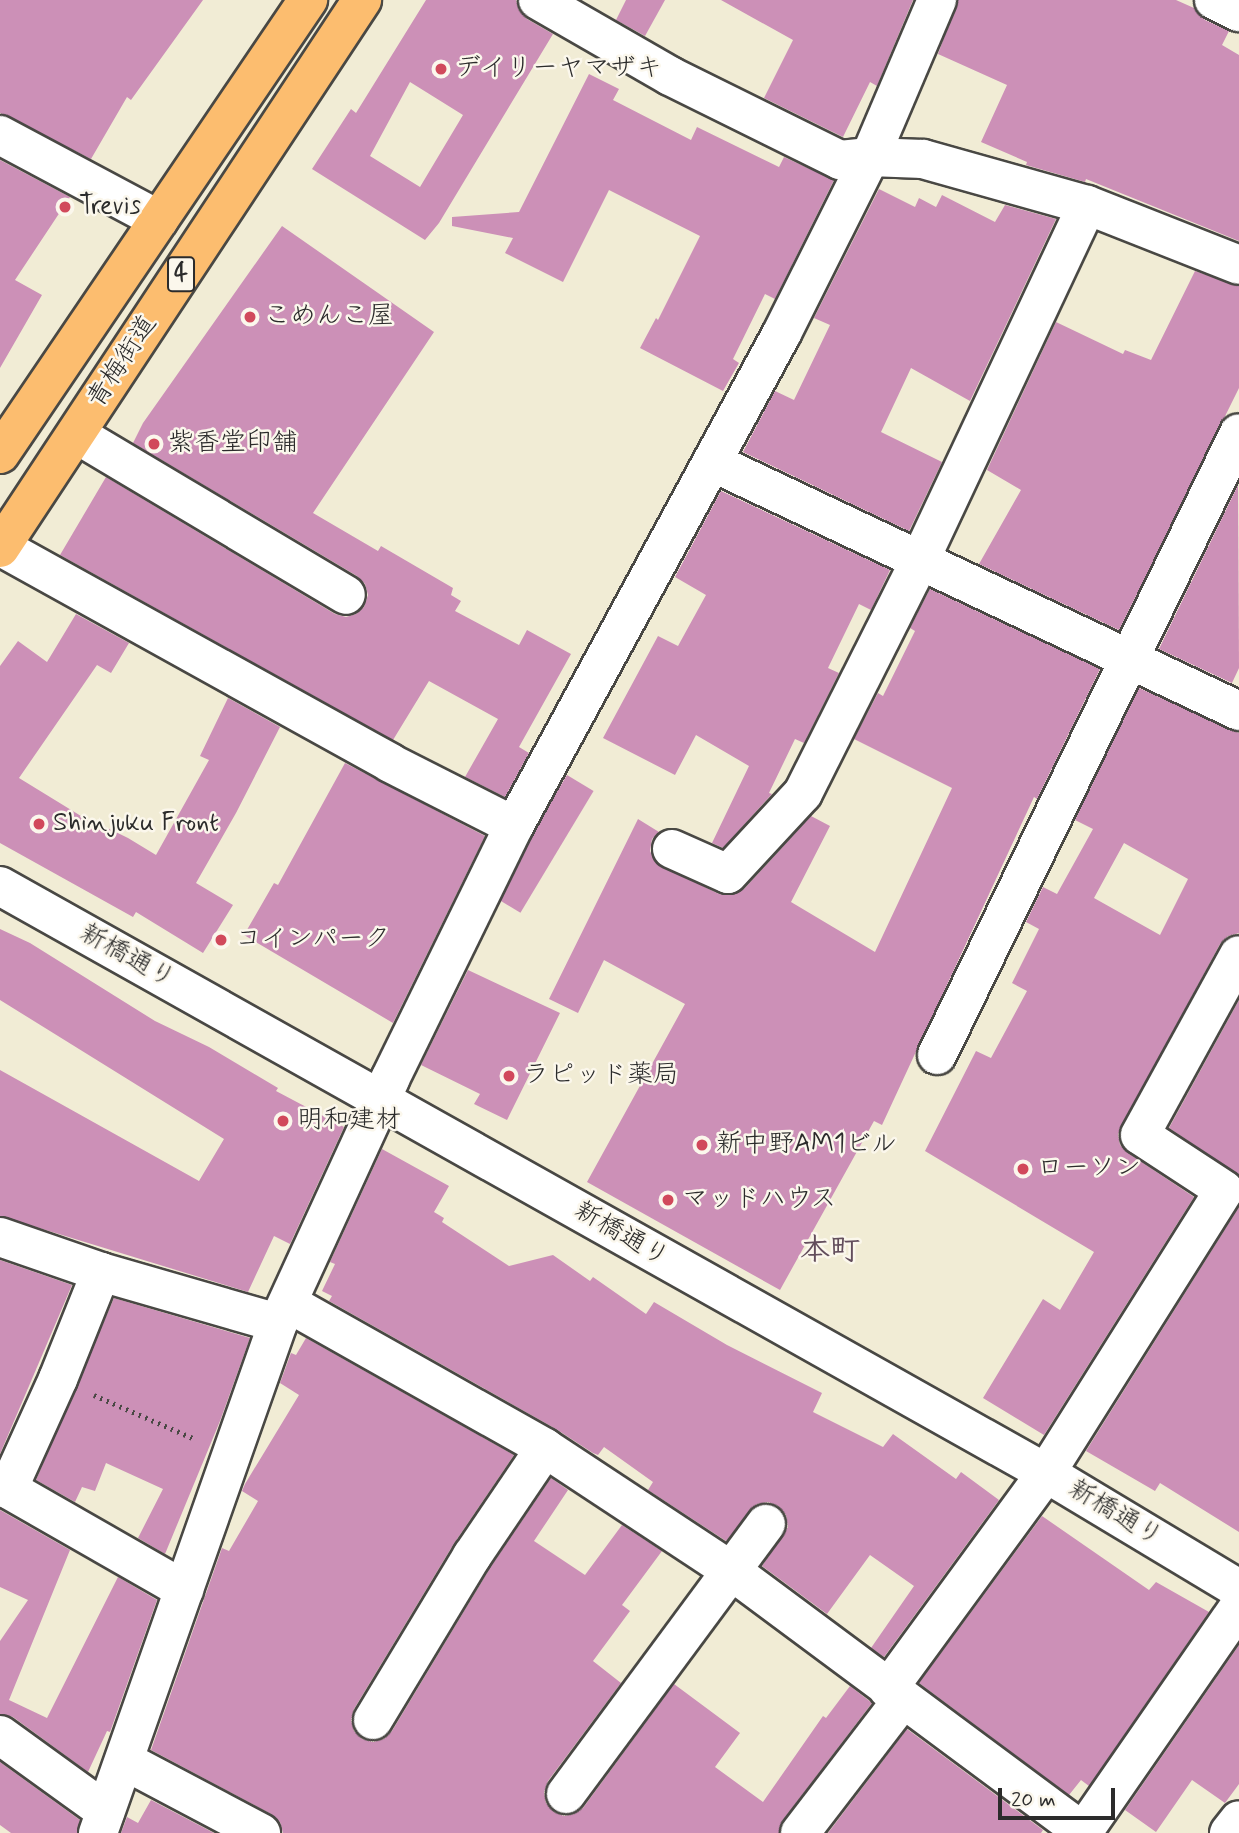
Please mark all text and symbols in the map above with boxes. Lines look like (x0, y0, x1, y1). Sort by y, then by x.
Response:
place label: デイリーヤマザキ (455, 53, 663, 85)
marker: デイリーヤマザキ (433, 61, 449, 77)
place label: Trevis (79, 191, 141, 223)
marker: Trevis (57, 199, 73, 215)
road number: 4 (167, 254, 195, 295)
place label: こめんこ屋 (264, 301, 394, 333)
marker: こめんこ屋 (242, 309, 258, 325)
street label: 青梅街道 (82, 310, 164, 414)
place label: 紫香堂印舗 (168, 428, 298, 460)
marker: 紫香堂印舗 (146, 436, 162, 452)
place label: Shinjuku Front (53, 808, 218, 840)
marker: Shinjuku Front (31, 816, 47, 832)
street label: 新橋通り (74, 918, 180, 996)
place label: コインパーク (235, 924, 391, 956)
marker: コインパーク (213, 932, 229, 948)
place label: ラピッド薬局 (523, 1060, 679, 1092)
marker: ラピッド薬局 (501, 1068, 517, 1084)
place label: 明和建材 (297, 1105, 401, 1137)
marker: 明和建材 (275, 1113, 291, 1129)
place label: 新中野AM1ビル (716, 1129, 897, 1161)
marker: 新中野AM1ビル (694, 1137, 710, 1153)
place label: ローソン (1037, 1153, 1141, 1185)
marker: ローソン (1015, 1161, 1031, 1177)
place label: マッドハウス (682, 1184, 838, 1216)
marker: マッドハウス (660, 1192, 676, 1208)
street label: 新橋通り (568, 1195, 674, 1275)
district label: 本町 (800, 1233, 860, 1269)
street label: 新橋通り (1062, 1474, 1168, 1554)
scale bar (1001, 1773, 1118, 1817)
text: 20 m (1011, 1786, 1056, 1814)

